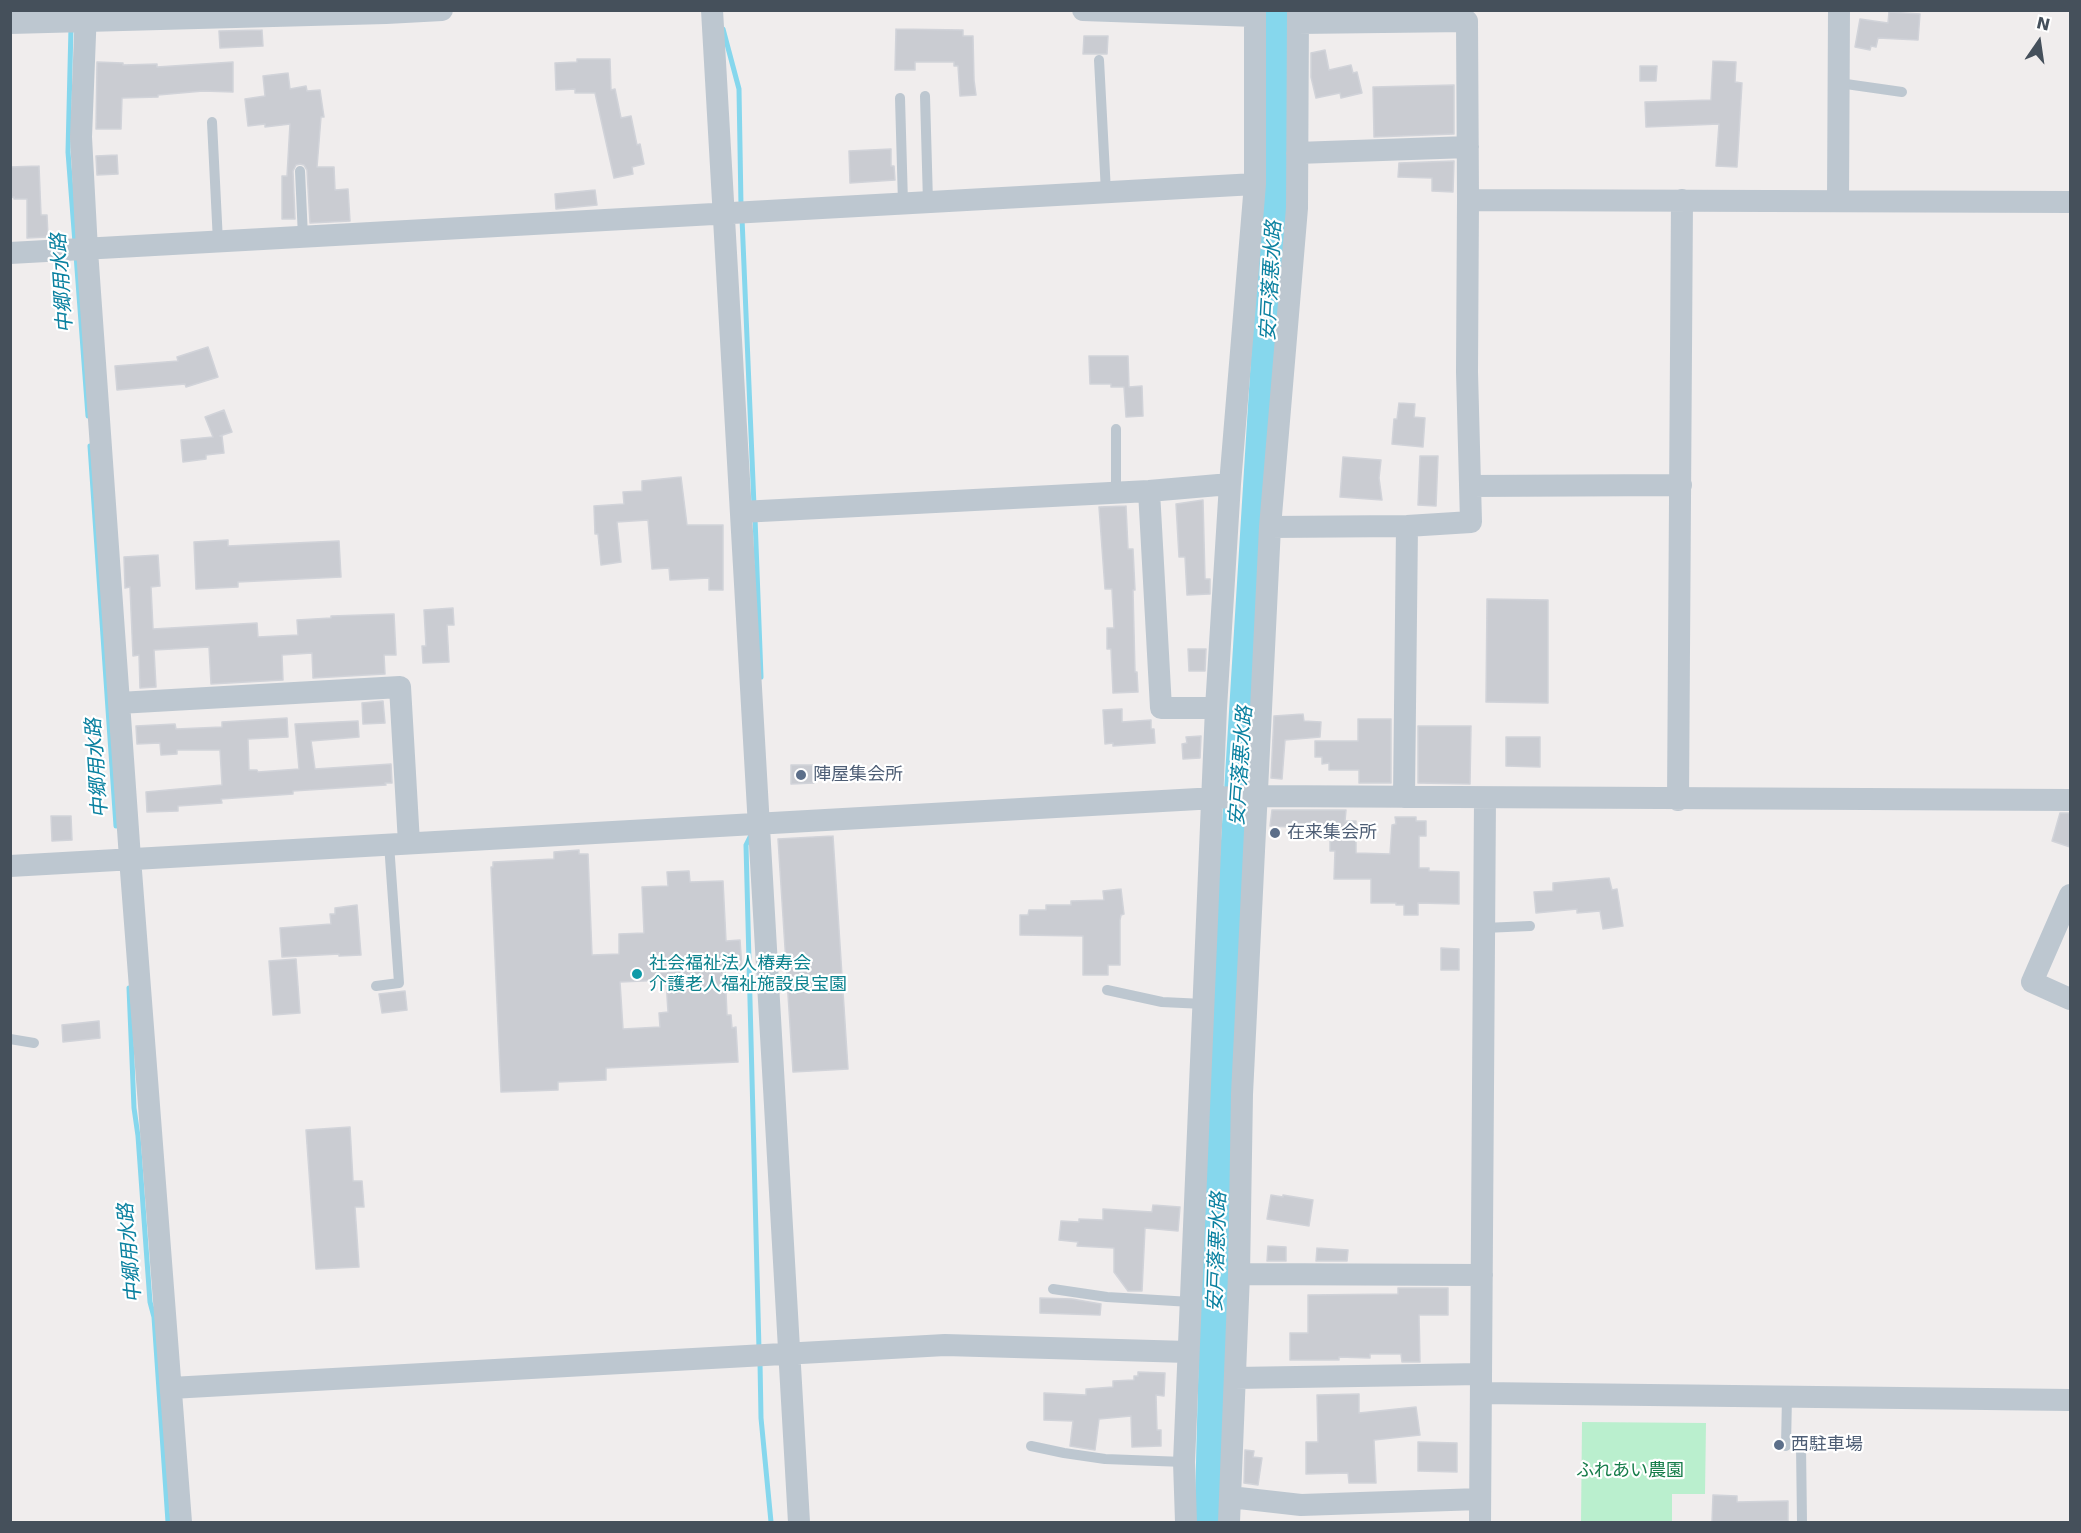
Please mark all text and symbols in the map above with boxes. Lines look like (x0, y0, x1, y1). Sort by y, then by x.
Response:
north arrow (2009, 12, 2069, 72)
text: N (2034, 13, 2052, 35)
water label: 安戸落悪水路 (1257, 220, 1287, 342)
water label: 中郷用水路 (48, 232, 78, 334)
water label: 安戸落悪水路 (1226, 705, 1258, 827)
water label: 中郷用水路 (83, 717, 113, 819)
place label: 陣屋集会所 (813, 764, 903, 786)
marker: 陣屋集会所 (794, 768, 808, 782)
place label: 在来集会所 (1287, 822, 1377, 844)
marker: 在来集会所 (1268, 826, 1282, 840)
place label: 社会福祉法人椿寿会 介護老人福祉施設良宝園 (649, 953, 847, 996)
marker: 社会福祉法人椿寿会 介護老人福祉施設良宝園 (630, 967, 644, 981)
water label: 安戸落悪水路 (1204, 1192, 1232, 1312)
water label: 中郷用水路 (115, 1202, 147, 1304)
place label: 西駐車場 (1791, 1434, 1863, 1456)
marker: 西駐車場 (1772, 1438, 1786, 1452)
park label: ふれあい農園 (1576, 1460, 1684, 1482)

